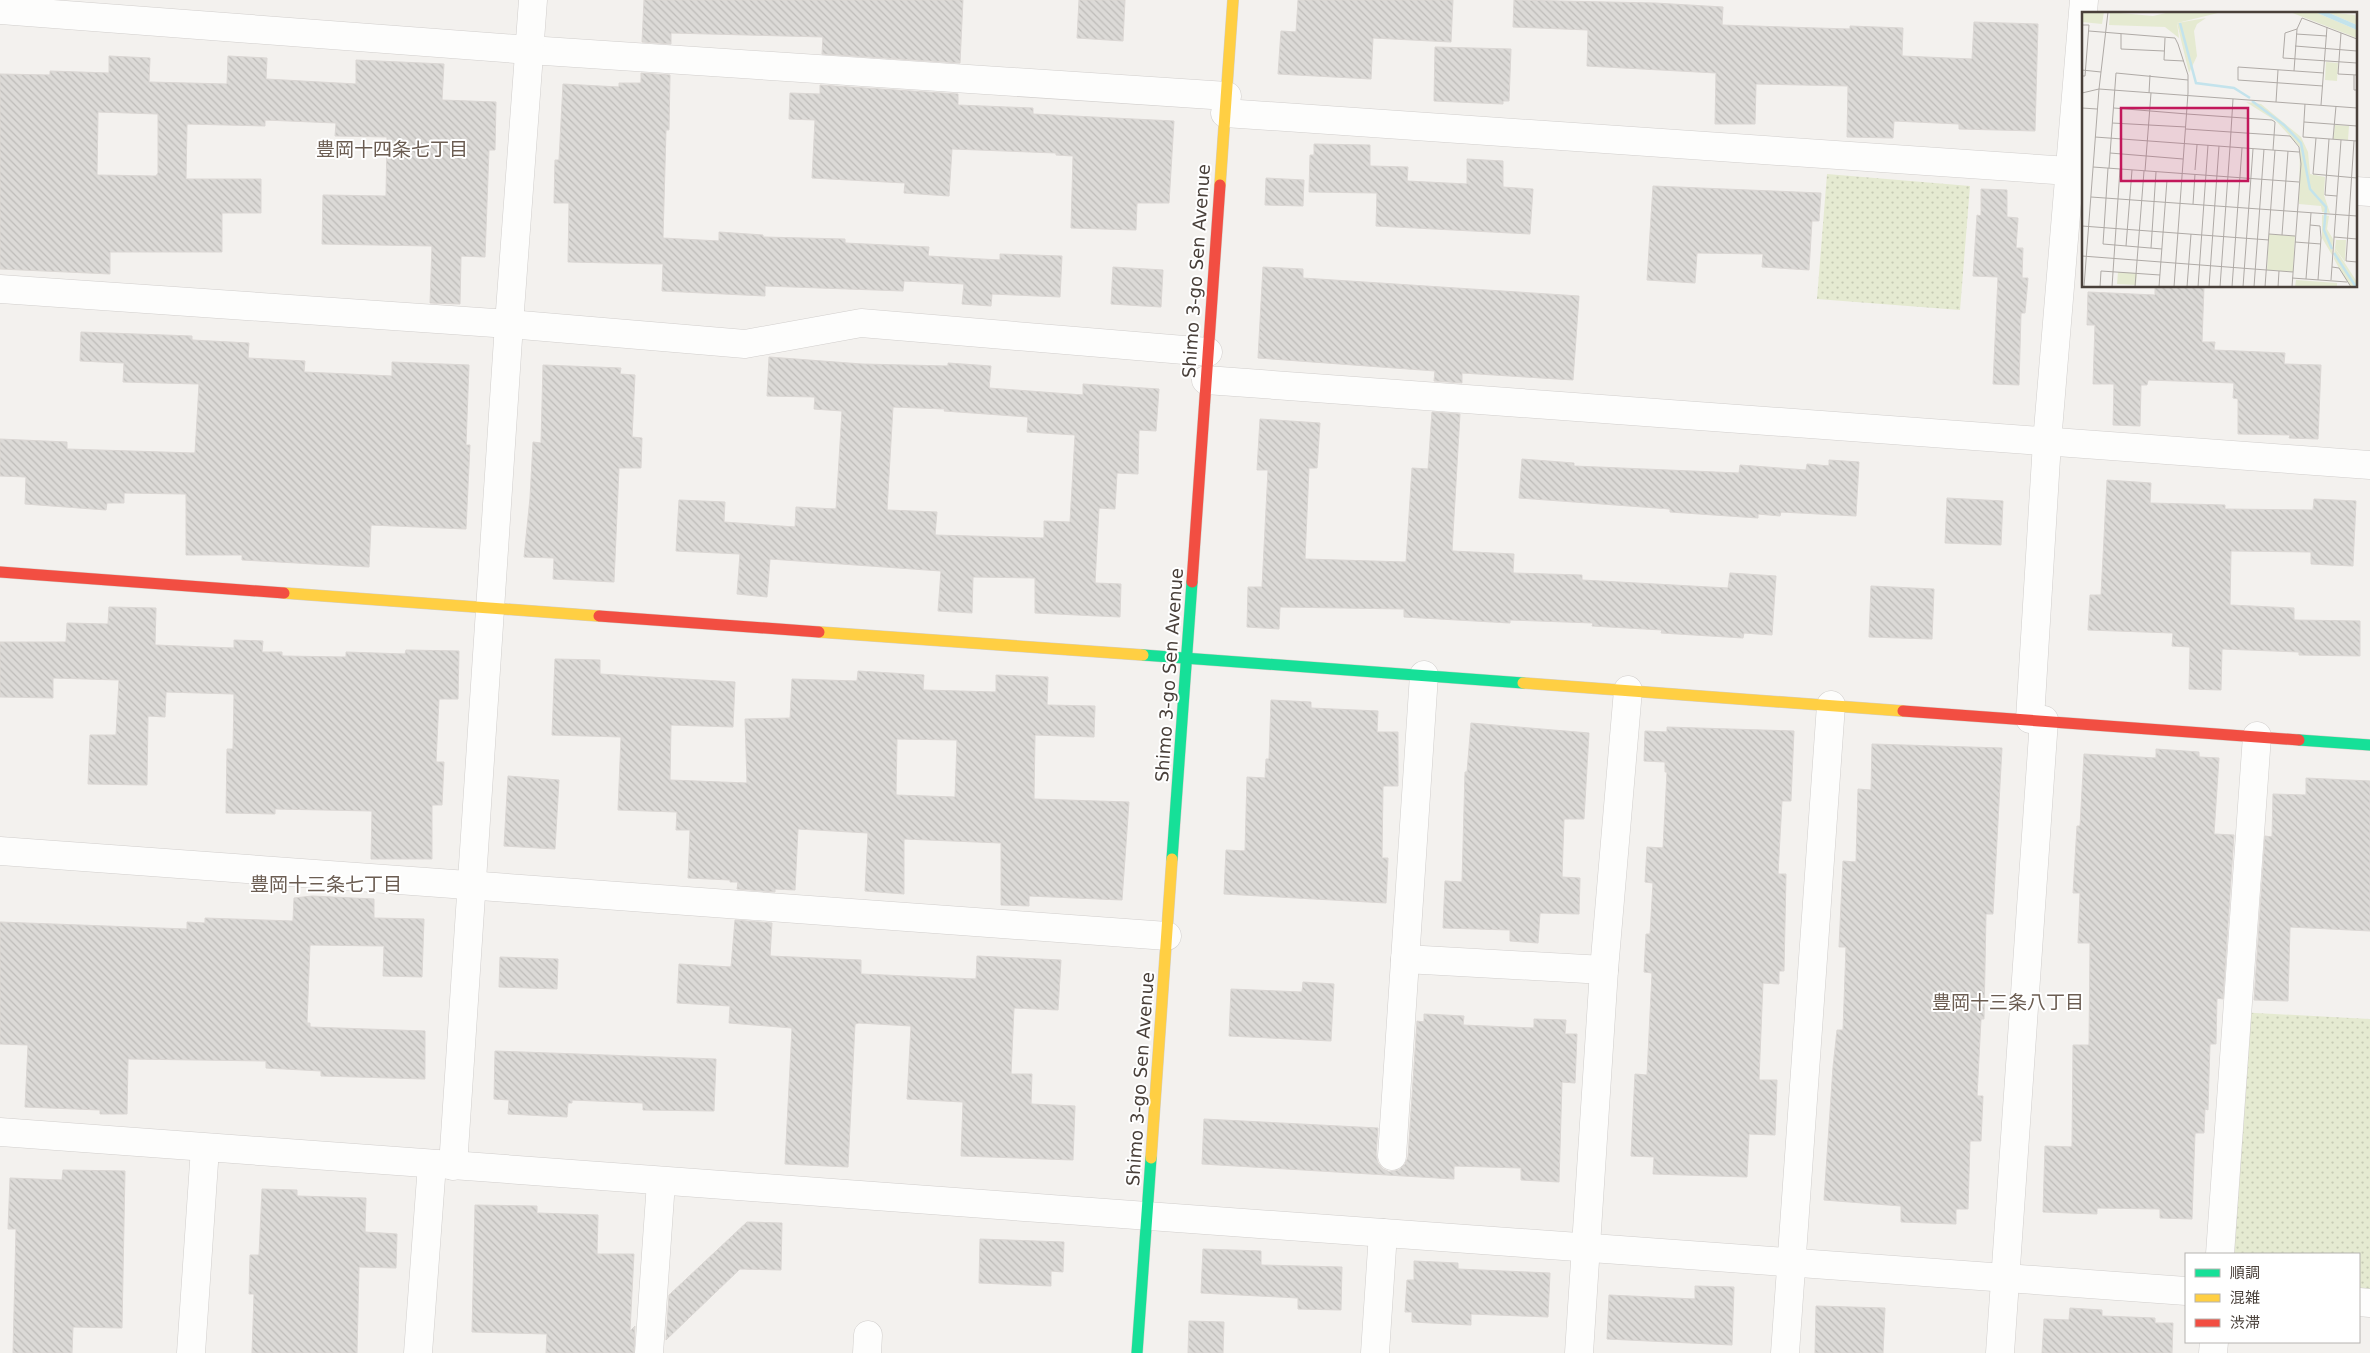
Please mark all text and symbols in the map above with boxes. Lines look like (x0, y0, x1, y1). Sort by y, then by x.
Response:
inset map (2082, 12, 2358, 288)
district label: 豊岡十四条七丁目 (316, 138, 468, 160)
street label: Shimo 3-go Sen Avenue (1178, 163, 1214, 379)
street label: Shimo 3-go Sen Avenue (1151, 567, 1187, 783)
district label: 豊岡十三条七丁目 (250, 873, 402, 895)
street label: Shimo 3-go Sen Avenue (1122, 971, 1158, 1187)
district label: 豊岡十三条八丁目 (1932, 991, 2084, 1013)
legend (2185, 1253, 2360, 1343)
text: 順調 (2230, 1264, 2260, 1282)
text: 混雑 (2230, 1289, 2260, 1307)
text: 渋滞 (2230, 1314, 2260, 1332)

